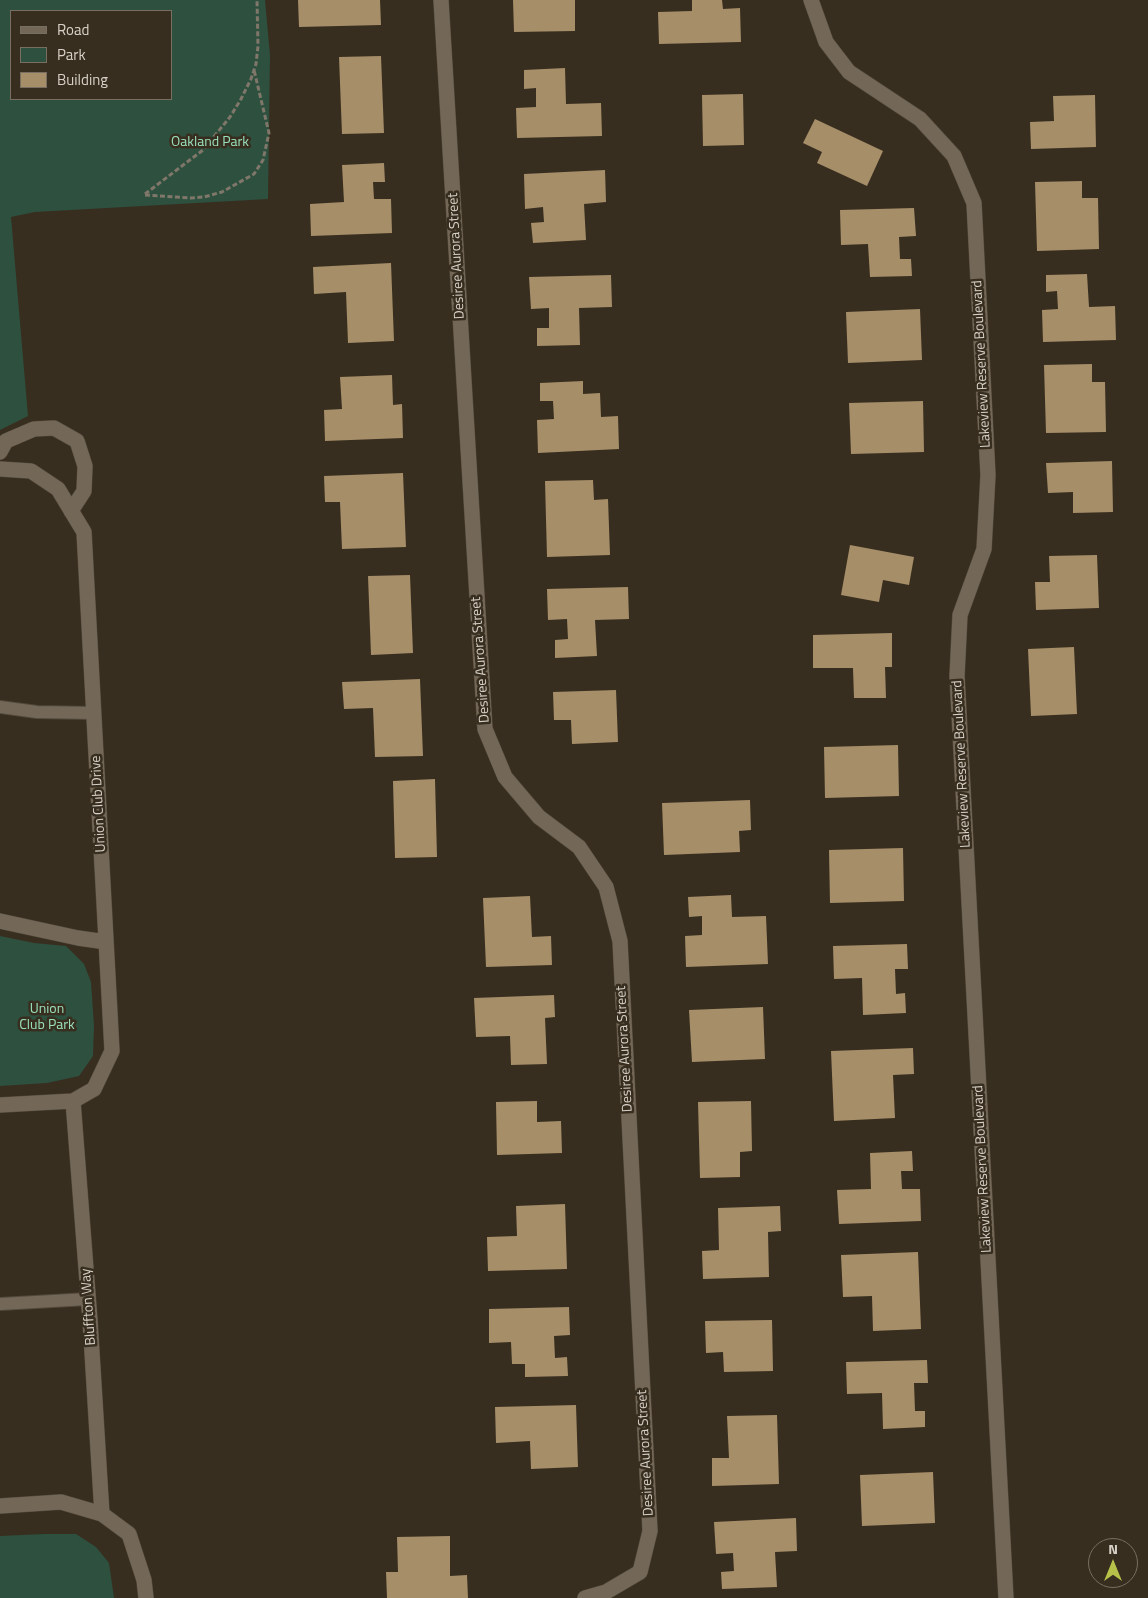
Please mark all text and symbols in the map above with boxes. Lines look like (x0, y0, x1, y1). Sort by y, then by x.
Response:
legend (10, 10, 172, 100)
text: Road (57, 18, 89, 41)
text: Park (57, 43, 86, 66)
text: Building (57, 68, 108, 91)
park label: Oakland Park (171, 135, 249, 151)
street label: Desiree Aurora Street (445, 192, 469, 320)
street label: Lakeview Reserve Boulevard (969, 280, 995, 448)
street label: Desiree Aurora Street (468, 596, 494, 724)
street label: Lakeview Reserve Boulevard (949, 680, 975, 848)
street label: Union Club Drive (88, 755, 110, 853)
street label: Desiree Aurora Street (613, 985, 637, 1113)
park label: Union Club Park (19, 1002, 75, 1034)
street label: Lakeview Reserve Boulevard (970, 1085, 996, 1253)
street label: Bluffton Way (78, 1268, 100, 1346)
street label: Desiree Aurora Street (634, 1389, 658, 1517)
north arrow (1088, 1538, 1138, 1588)
text: N (1108, 1538, 1118, 1559)

